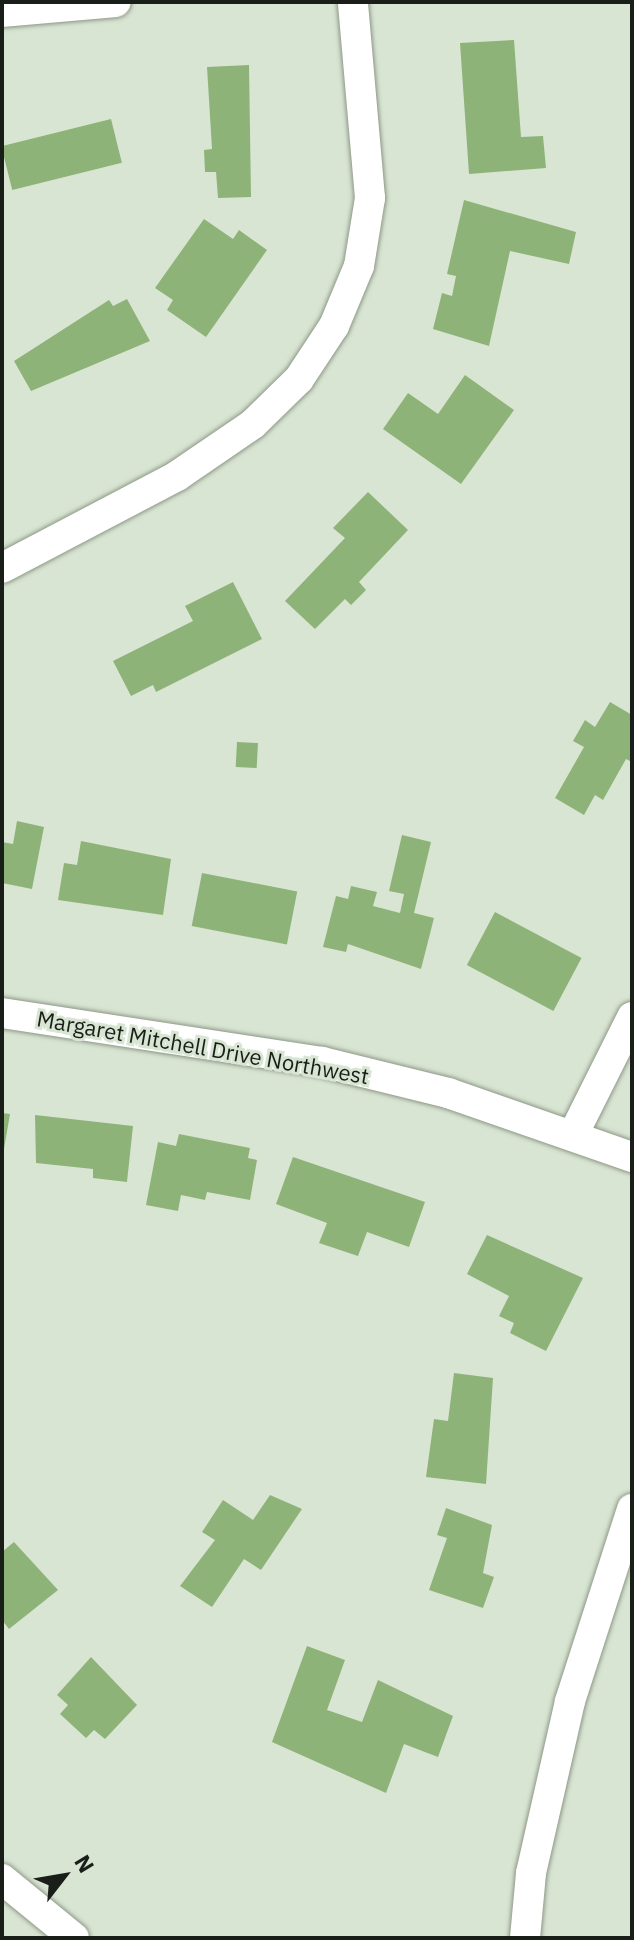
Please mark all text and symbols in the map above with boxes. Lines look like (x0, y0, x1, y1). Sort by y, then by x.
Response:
street label: Margaret Mitchell Drive Northwest (35, 1005, 371, 1089)
north arrow (24, 1836, 104, 1916)
text: N (68, 1849, 102, 1878)

